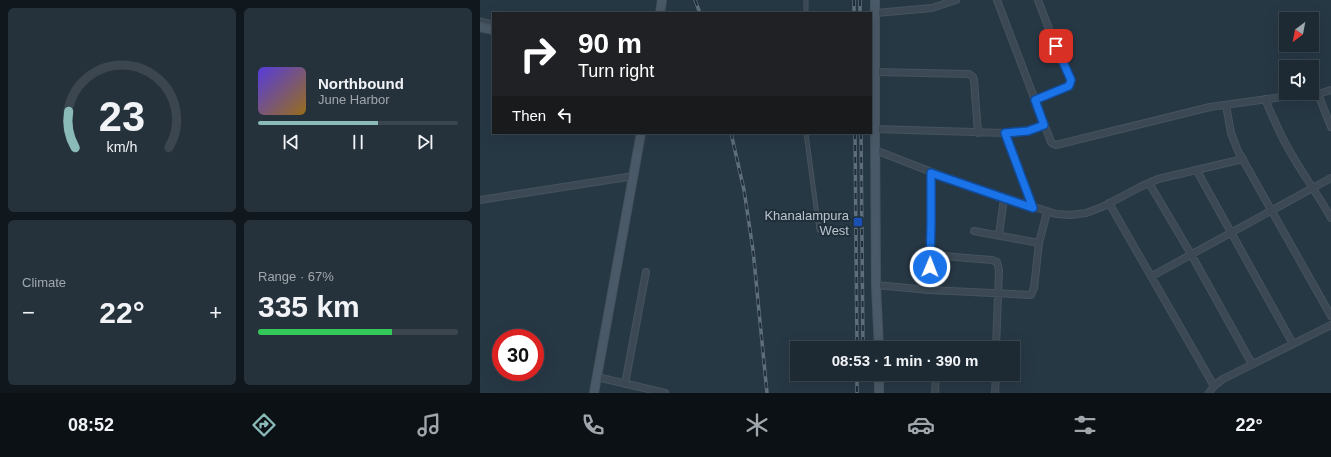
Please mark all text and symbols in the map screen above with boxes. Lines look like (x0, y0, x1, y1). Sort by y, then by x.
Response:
north arrow (1279, 12, 1319, 52)
map controls (1279, 12, 1319, 100)
icon: right (512, 28, 564, 80)
text: 90 m (578, 28, 642, 59)
pin (1039, 29, 1073, 63)
icon: arrive (1045, 35, 1067, 57)
button: sound (1279, 60, 1319, 100)
text: Turn right (578, 61, 654, 81)
text: Northbound (318, 75, 404, 92)
text: June Harbor (318, 92, 390, 107)
text: 23 (99, 93, 145, 140)
icon: left (554, 104, 576, 126)
text: Then (512, 107, 546, 124)
icon: previous (280, 131, 302, 153)
icon: pause (347, 131, 369, 153)
icon: next (414, 131, 436, 153)
text: km/h (107, 138, 138, 154)
place label: Khanalampura West (764, 208, 850, 238)
marker: Khanalampura West (852, 216, 864, 228)
position arrow (909, 246, 951, 288)
text: Range · 67% (258, 269, 334, 284)
text: Climate (22, 275, 66, 290)
text: 335 km (258, 290, 360, 323)
text: 22° (99, 296, 145, 329)
text: − (22, 300, 35, 325)
text: + (209, 300, 222, 325)
speed limit sign: 30 (492, 329, 544, 381)
text: 08:53 · 1 min · 390 m (832, 352, 978, 369)
icon: directions (250, 411, 278, 439)
icon: music (415, 411, 443, 439)
icon: phone (579, 411, 607, 439)
icon: climate (743, 411, 771, 439)
icon: car (907, 411, 935, 439)
icon: filters (1071, 411, 1099, 439)
text: 08:52 (68, 415, 114, 435)
text: 22° (1236, 415, 1263, 435)

